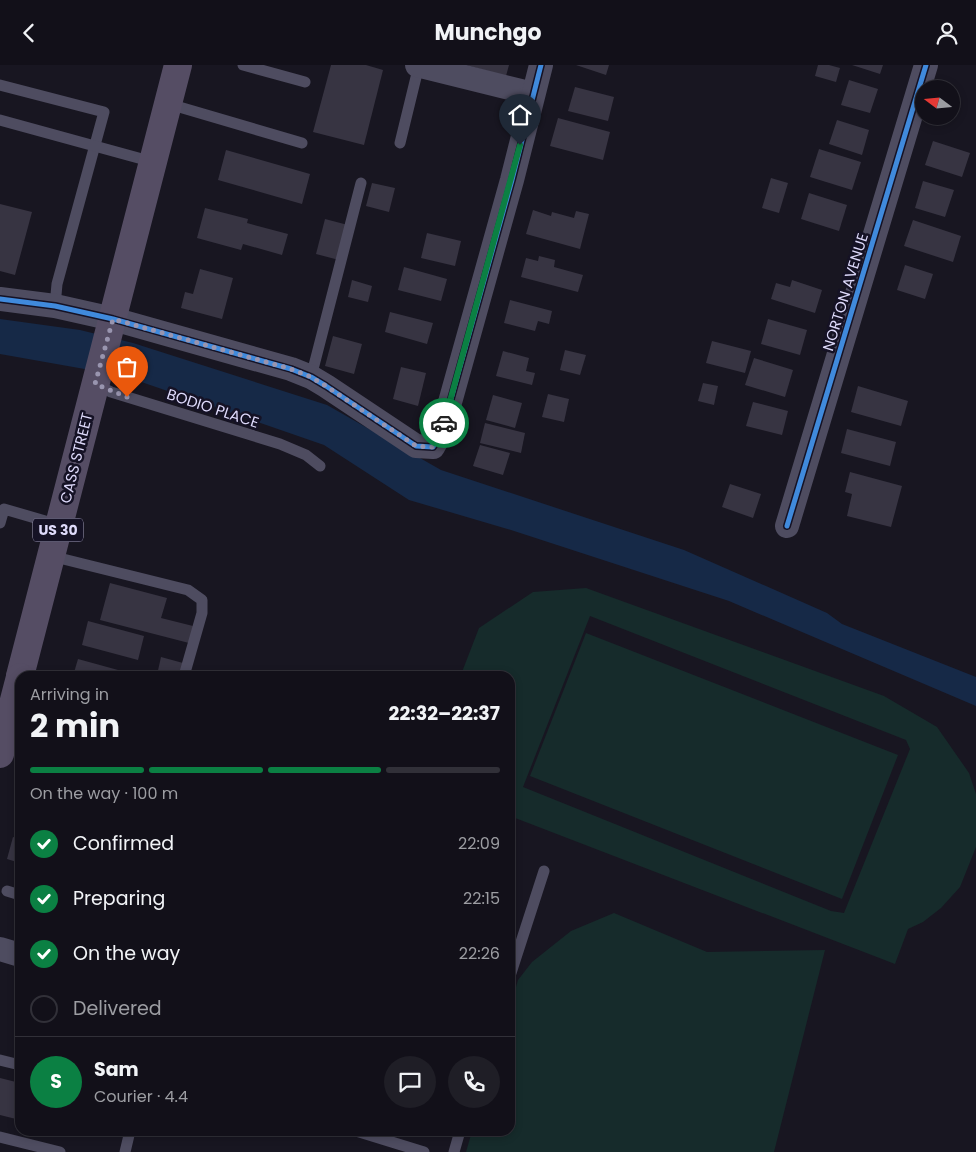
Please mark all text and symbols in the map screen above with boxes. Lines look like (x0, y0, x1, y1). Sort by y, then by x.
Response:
text: Munchgo (435, 17, 541, 48)
icon: back (15, 19, 43, 47)
icon: person (933, 19, 961, 47)
north arrow (915, 80, 960, 125)
map controls (915, 80, 960, 125)
pin (499, 94, 541, 145)
icon: home (506, 101, 534, 129)
street label: NORTON AVENUE (817, 230, 873, 354)
pin (106, 346, 148, 397)
icon: bag (113, 353, 141, 381)
street label: BODIO PLACE (164, 383, 262, 433)
courier (419, 398, 469, 448)
icon: car (430, 409, 458, 437)
street label: CASS STREET (55, 410, 97, 506)
road number: US 30 (33, 519, 83, 541)
text: Arriving in (30, 683, 109, 706)
text: 22:32–22:37 (389, 700, 500, 727)
text: 2 min (30, 703, 120, 748)
text: On the way · 100 m (30, 782, 178, 805)
icon: check (30, 830, 58, 858)
text: Confirmed (73, 830, 174, 857)
text: 22:09 (458, 832, 500, 855)
icon: check (30, 885, 58, 913)
text: Preparing (73, 885, 165, 912)
text: 22:15 (463, 887, 500, 910)
icon: check (30, 940, 58, 968)
text: On the way (73, 940, 180, 967)
text: 22:26 (459, 942, 500, 965)
text: Delivered (73, 995, 162, 1022)
text: Sam (94, 1056, 139, 1083)
button: chat (384, 1056, 436, 1108)
button: phone (448, 1056, 500, 1108)
text: S (50, 1068, 62, 1095)
text: Courier · 4.4 (94, 1085, 188, 1108)

